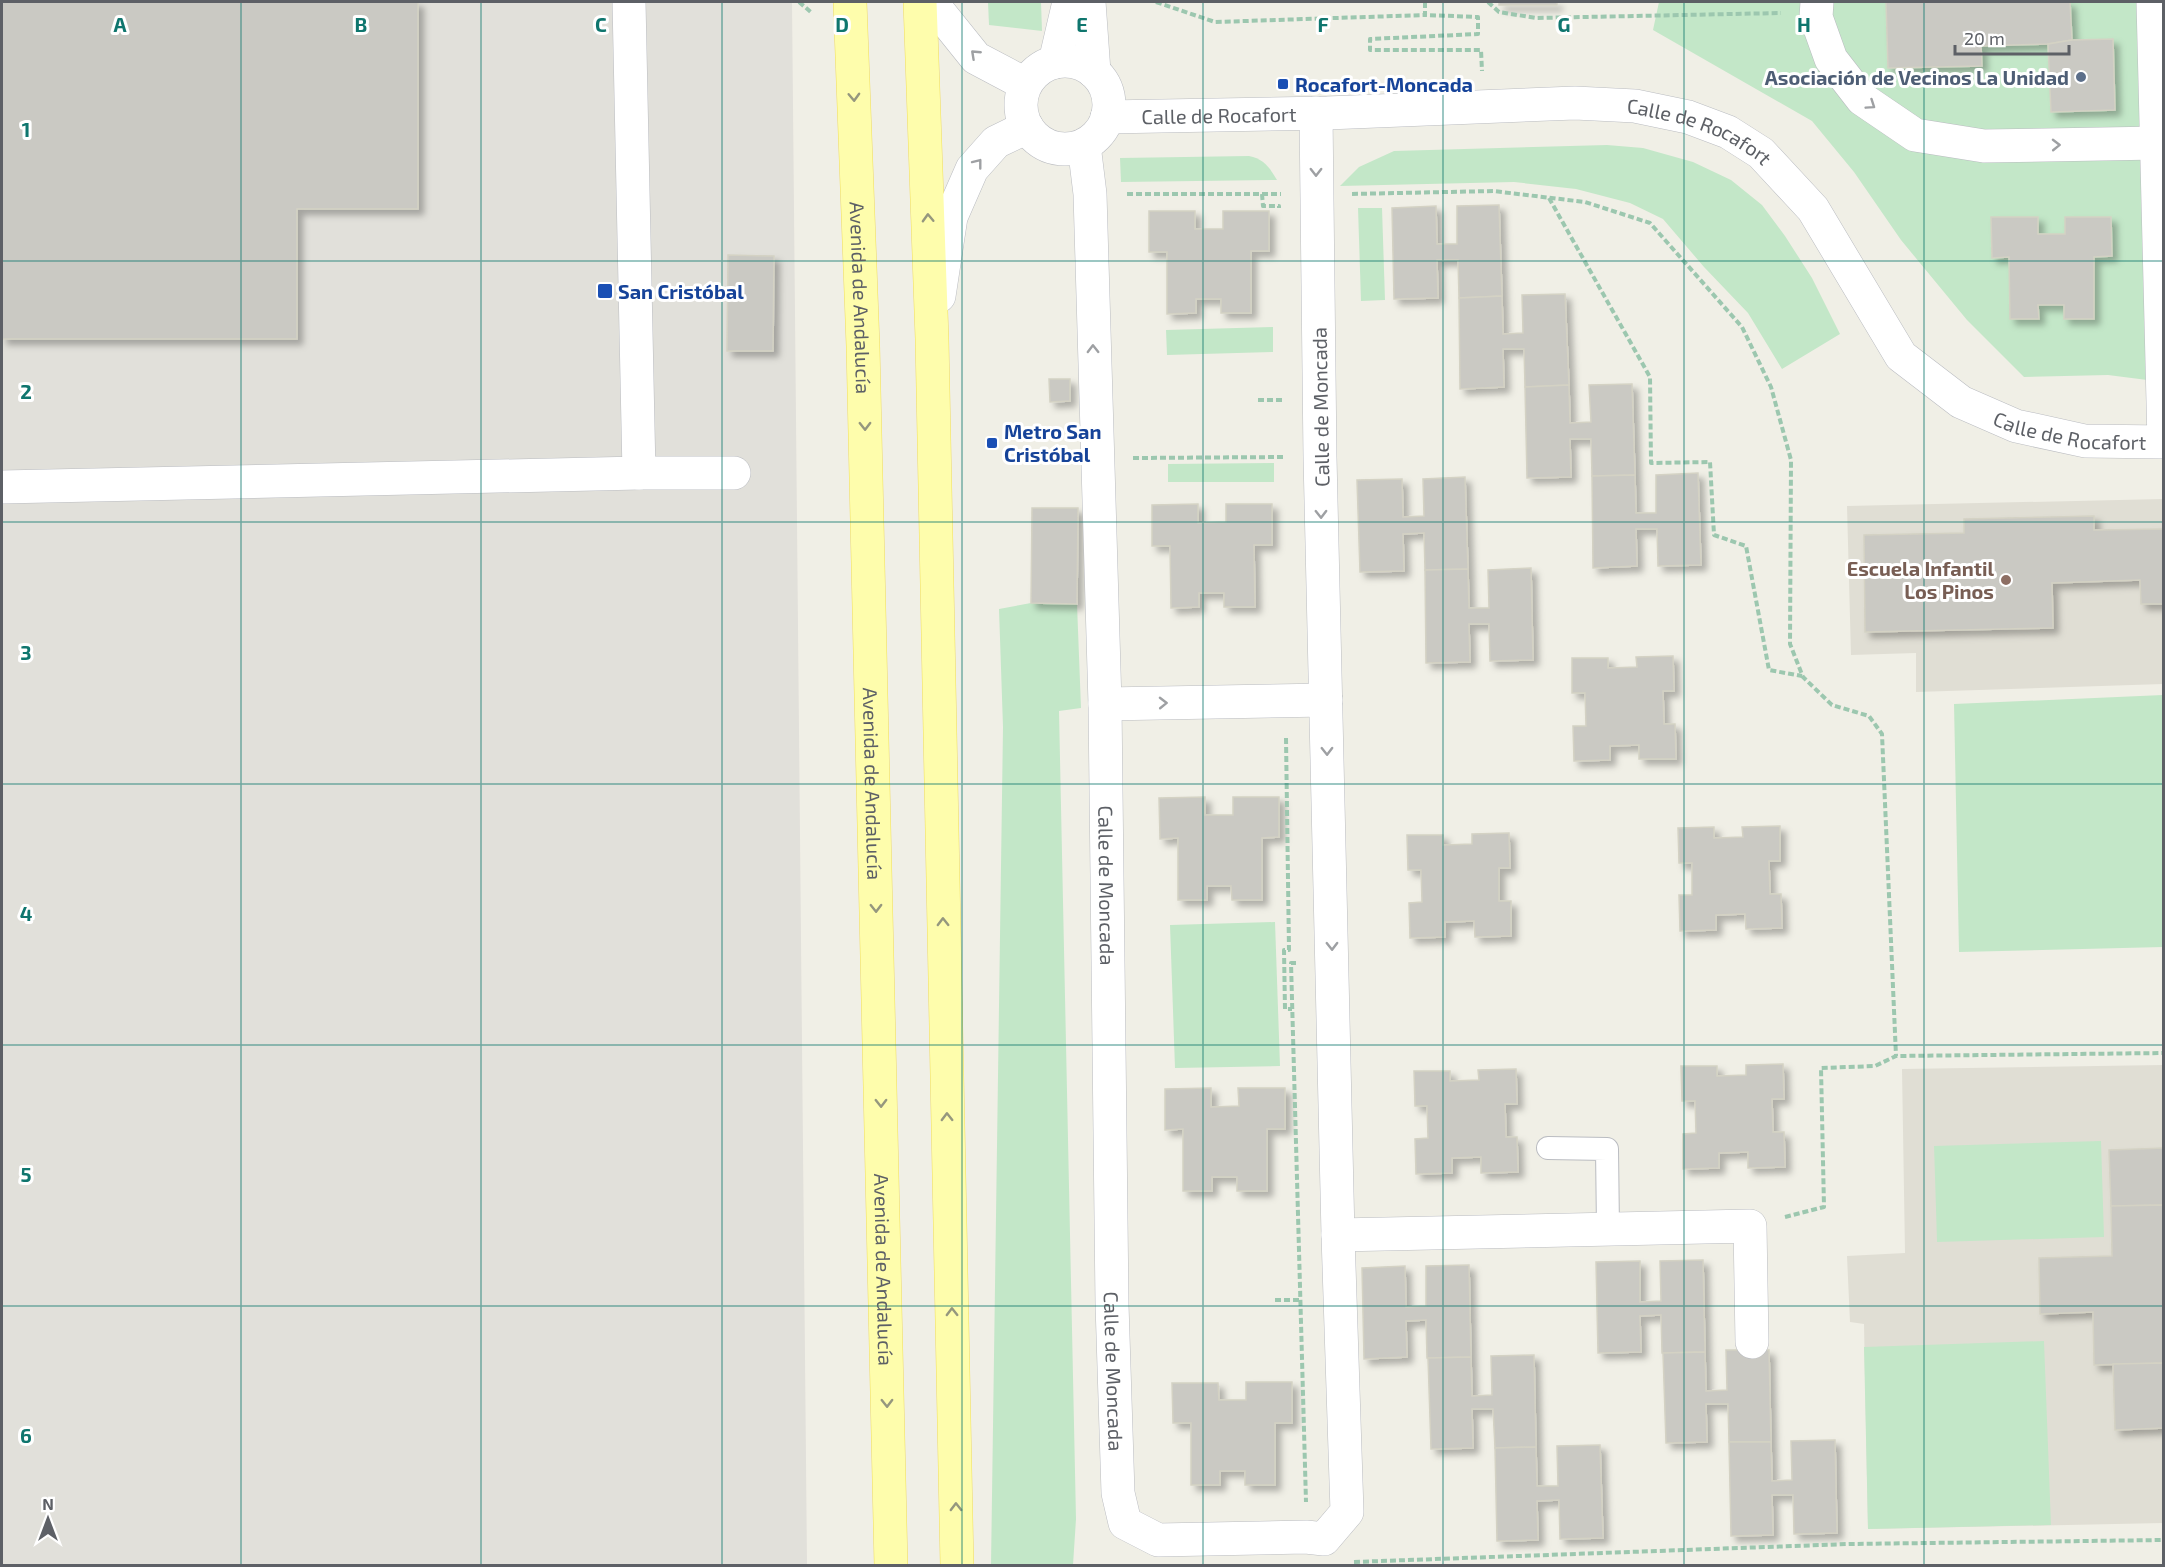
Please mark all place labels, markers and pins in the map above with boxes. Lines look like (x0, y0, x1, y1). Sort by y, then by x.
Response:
place label: Asociación de Vecinos La Unidad (1765, 65, 2069, 89)
marker: Asociación de Vecinos La Unidad (2074, 70, 2088, 84)
place label: Rocafort-Moncada (1295, 72, 1473, 96)
marker: Rocafort-Moncada (1276, 77, 1290, 91)
place label: San Cristóbal (618, 279, 744, 303)
marker: San Cristóbal (596, 282, 614, 300)
place label: Metro San Cristóbal (1004, 419, 1101, 466)
marker: Metro San Cristóbal (985, 436, 999, 450)
place label: Escuela Infantil Los Pinos (1847, 556, 1994, 603)
marker: Escuela Infantil Los Pinos (1999, 573, 2013, 587)

